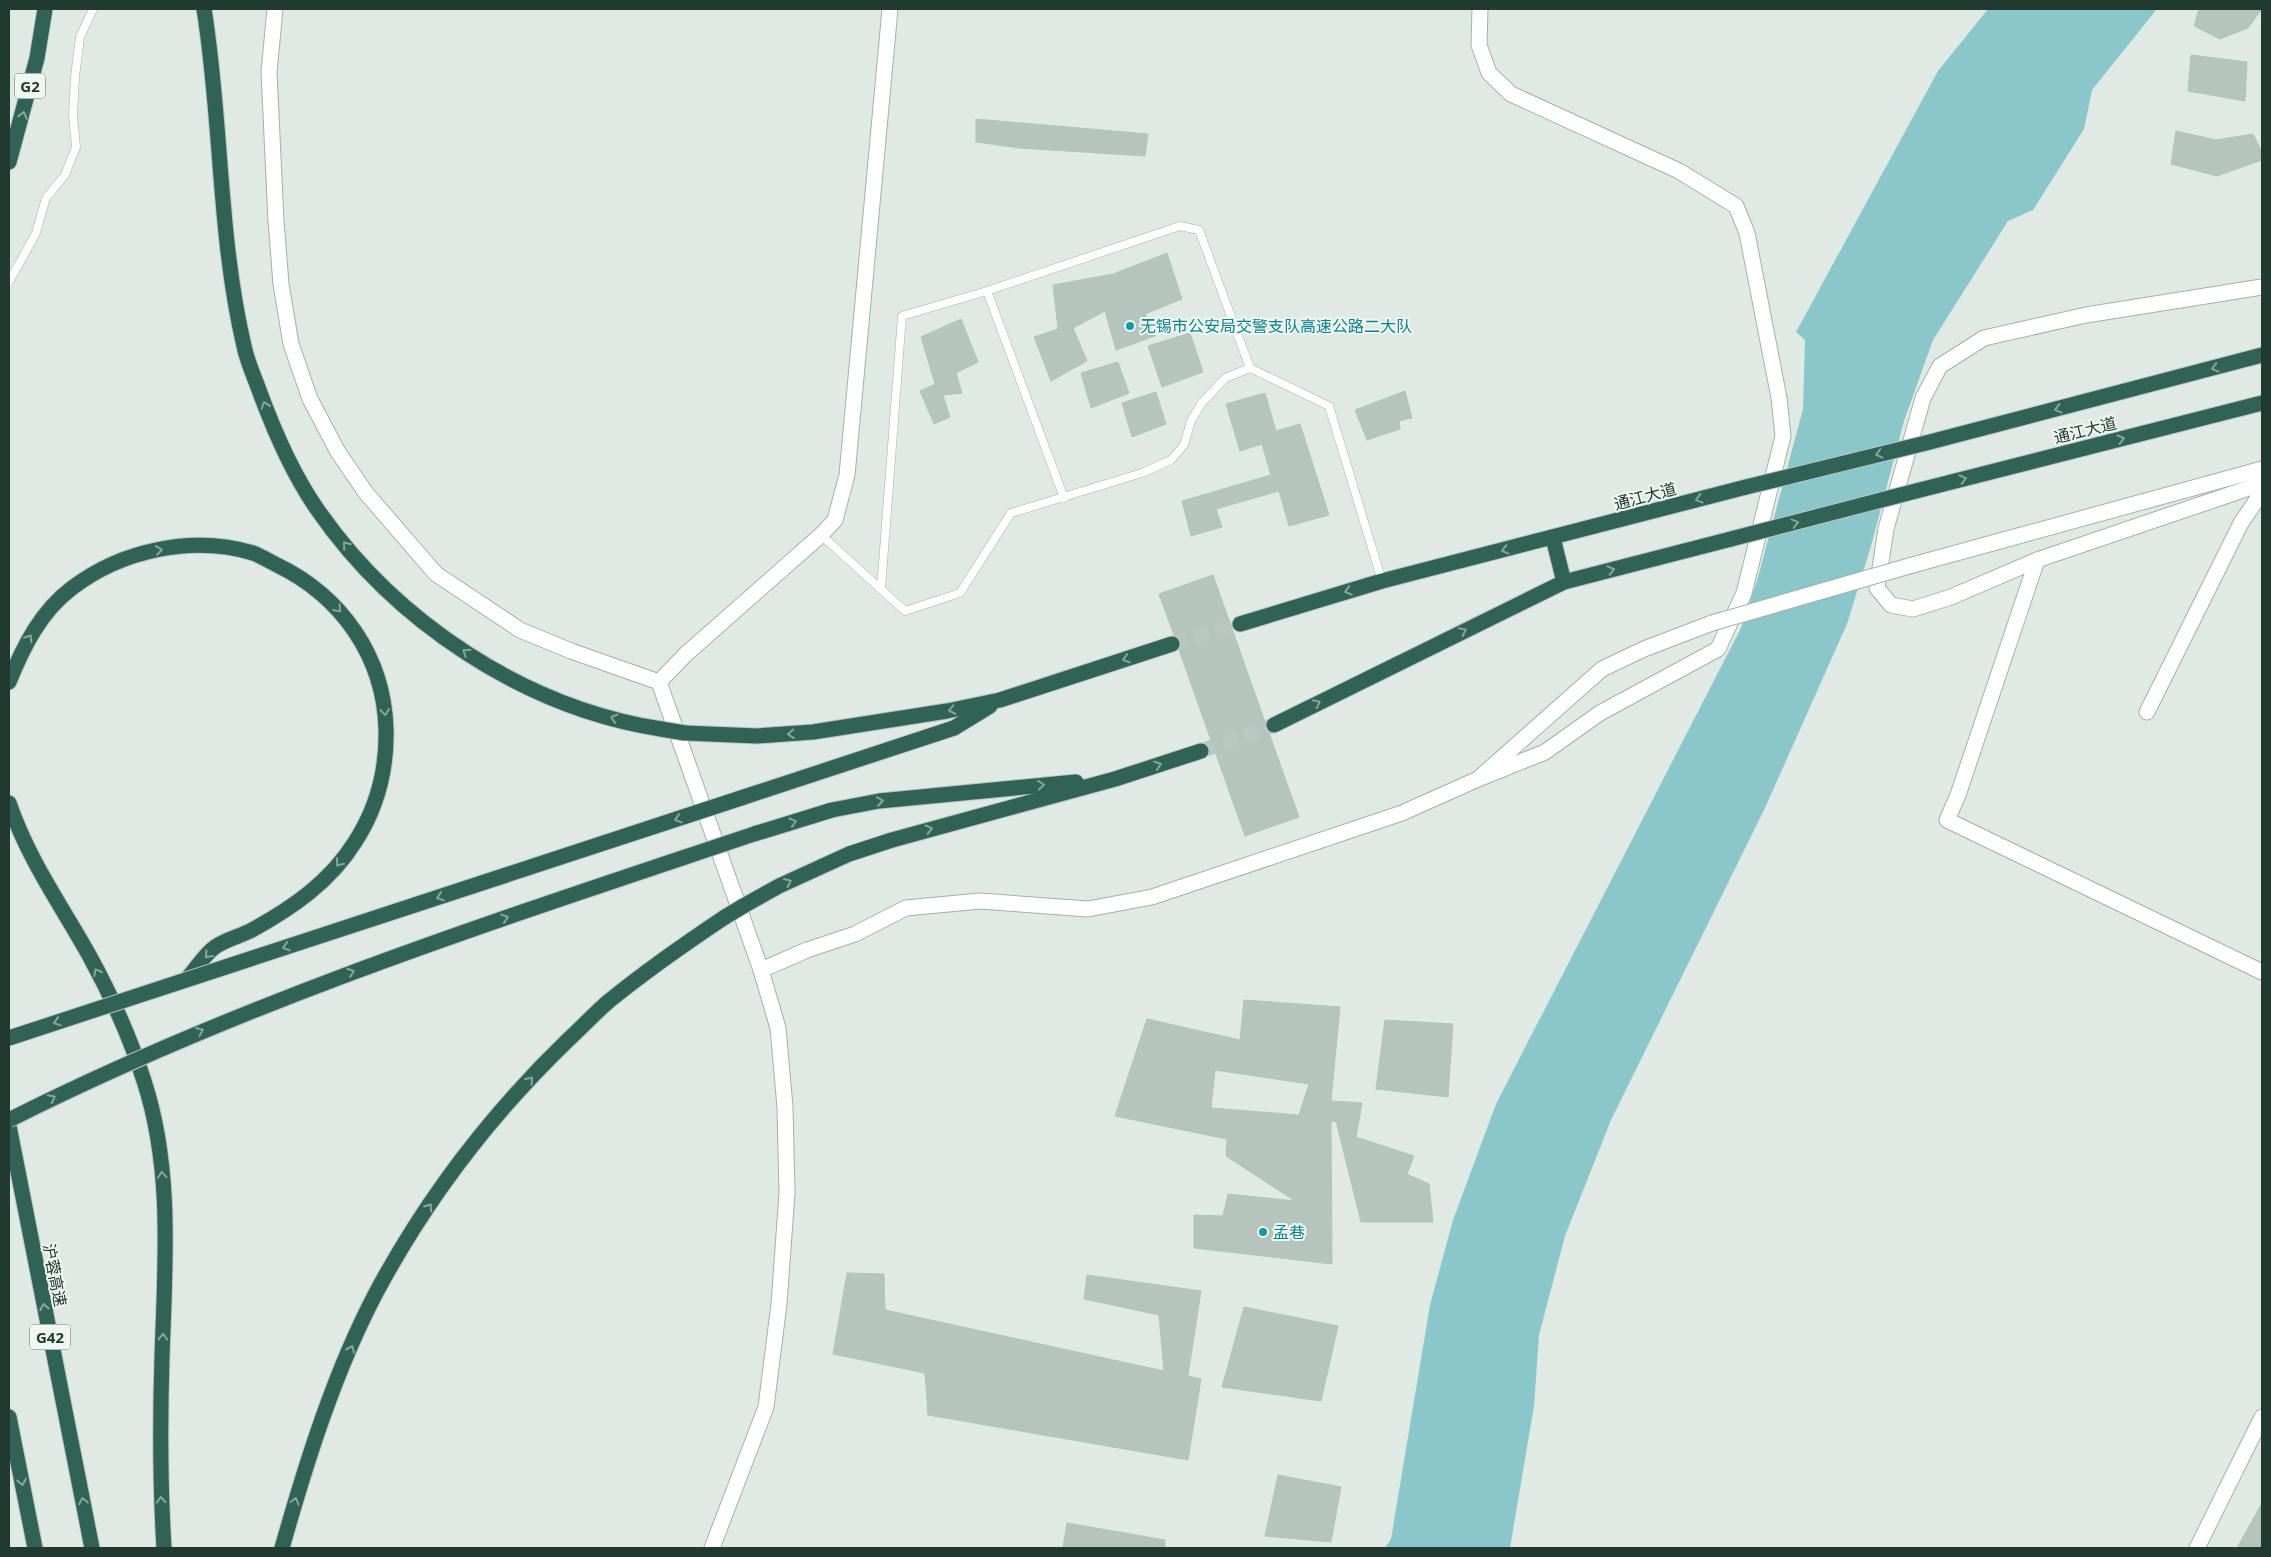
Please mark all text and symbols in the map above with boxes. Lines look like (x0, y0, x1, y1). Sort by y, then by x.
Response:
road number: G2 (15, 74, 45, 98)
one-way arrow (17, 111, 28, 120)
place label: 无锡市公安局交警支队高速公路二大队 (1140, 315, 1412, 337)
marker: 无锡市公安局交警支队高速公路二大队 (1124, 320, 1136, 332)
one-way arrow (2211, 362, 2220, 373)
one-way arrow (260, 401, 270, 410)
one-way arrow (2054, 403, 2062, 413)
street label: 通江大道 (2051, 412, 2119, 448)
one-way arrow (2116, 434, 2125, 445)
one-way arrow (1876, 449, 1884, 459)
one-way arrow (1959, 474, 1968, 485)
street label: 通江大道 (1611, 477, 1679, 515)
one-way arrow (1695, 494, 1704, 504)
one-way arrow (1790, 518, 1798, 528)
one-way arrow (342, 541, 351, 550)
one-way arrow (1501, 544, 1510, 555)
one-way arrow (155, 545, 163, 555)
one-way arrow (1607, 565, 1615, 575)
one-way arrow (1344, 586, 1353, 596)
one-way arrow (332, 604, 341, 613)
one-way arrow (1458, 627, 1467, 638)
one-way arrow (23, 634, 32, 644)
one-way arrow (463, 649, 472, 658)
one-way arrow (1122, 654, 1130, 664)
one-way arrow (1312, 699, 1321, 709)
one-way arrow (948, 705, 957, 715)
one-way arrow (379, 709, 390, 717)
one-way arrow (610, 714, 618, 724)
one-way arrow (787, 728, 795, 739)
one-way arrow (1154, 761, 1162, 771)
one-way arrow (1038, 780, 1046, 791)
one-way arrow (876, 796, 884, 807)
one-way arrow (674, 813, 683, 823)
one-way arrow (788, 818, 796, 828)
one-way arrow (924, 825, 932, 835)
one-way arrow (336, 857, 345, 867)
one-way arrow (783, 877, 792, 888)
one-way arrow (437, 891, 445, 901)
one-way arrow (500, 913, 508, 923)
one-way arrow (282, 941, 291, 951)
one-way arrow (205, 950, 214, 959)
one-way arrow (93, 968, 103, 977)
one-way arrow (347, 968, 355, 978)
one-way arrow (53, 1016, 61, 1026)
one-way arrow (195, 1027, 204, 1038)
one-way arrow (524, 1076, 533, 1085)
one-way arrow (47, 1094, 56, 1104)
one-way arrow (157, 1171, 168, 1179)
one-way arrow (423, 1203, 432, 1213)
place label: 孟巷 (1273, 1221, 1305, 1243)
marker: 孟巷 (1257, 1226, 1269, 1238)
street label: 沪蓉高速 (38, 1241, 72, 1309)
one-way arrow (39, 1302, 49, 1311)
road number: G42 (30, 1324, 70, 1350)
one-way arrow (157, 1333, 168, 1341)
one-way arrow (345, 1345, 355, 1354)
one-way arrow (16, 1477, 27, 1486)
one-way arrow (156, 1495, 166, 1503)
one-way arrow (78, 1496, 88, 1505)
one-way arrow (289, 1497, 300, 1506)

